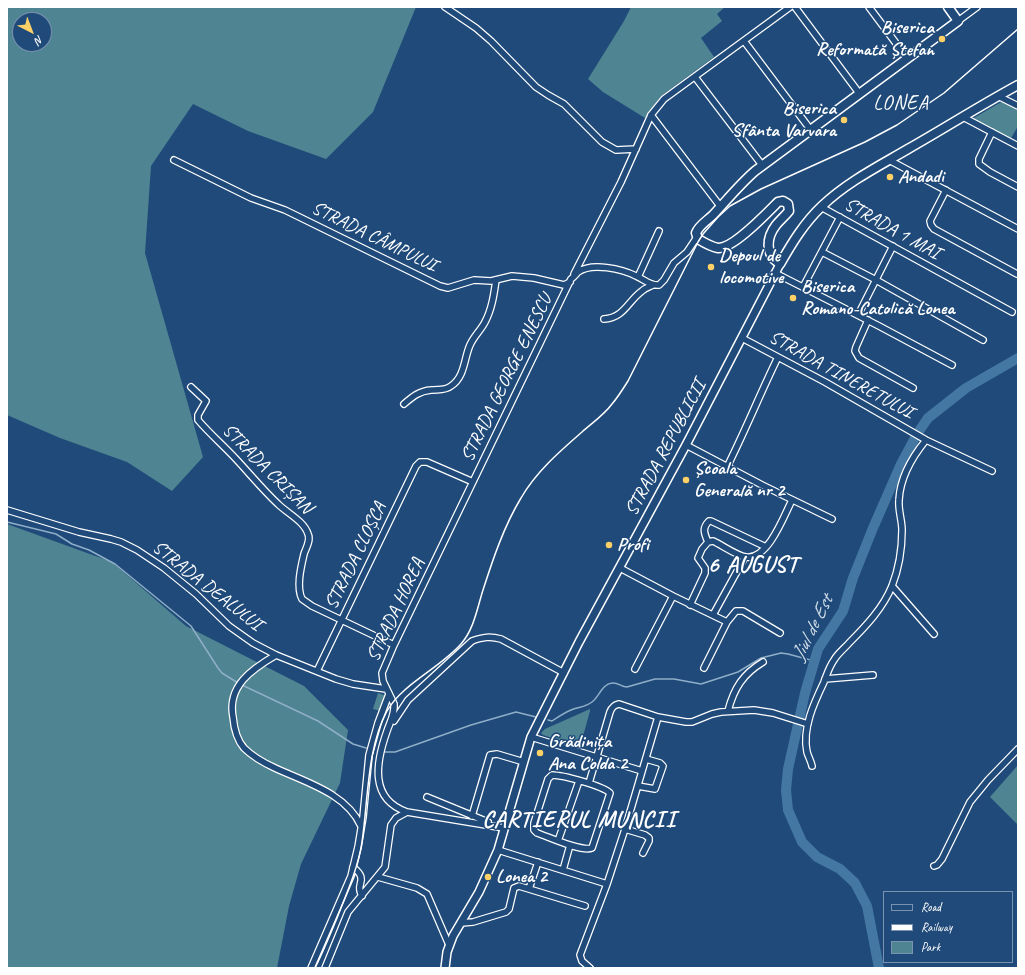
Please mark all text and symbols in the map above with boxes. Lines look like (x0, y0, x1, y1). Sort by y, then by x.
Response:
north arrow (12, 12, 52, 52)
place label: Biserica Reformată Ștefan (816, 17, 934, 61)
text: N (32, 33, 47, 48)
marker: Biserica Reformată Ștefan (937, 34, 947, 44)
district label: LONEA (873, 92, 929, 116)
place label: Biserica Sfânta Varvara (732, 98, 836, 142)
marker: Biserica Sfânta Varvara (839, 115, 849, 125)
place label: Andadi (898, 166, 944, 188)
marker: Andadi (885, 172, 895, 182)
street label: STRADA 1 MAI (840, 193, 944, 265)
street label: STRADA CÂMPULUI (308, 197, 440, 277)
place label: Depoul de locomotive (719, 245, 783, 289)
marker: Depoul de locomotive (706, 262, 716, 272)
place label: Biserica Romano-Catolică Lonea (801, 276, 954, 320)
street label: STRADA GEORGE ENESCU (457, 291, 557, 465)
marker: Biserica Romano-Catolică Lonea (788, 293, 798, 303)
street label: STRADA TINERETULUI (765, 326, 917, 424)
street label: STRADA REPUBLICII (621, 376, 711, 520)
street label: STRADA CRIȘAN (217, 419, 317, 519)
place label: Școala Generală nr 2 (694, 458, 785, 502)
marker: Școala Generală nr 2 (681, 475, 691, 485)
street label: STRADA CLOȘCA (320, 499, 392, 613)
place label: Profi (617, 534, 648, 556)
street label: STRADA DEALULUI (147, 536, 267, 636)
marker: Profi (604, 540, 614, 550)
district label: 6 AUGUST (708, 552, 798, 580)
street label: STRADA HOREA (362, 555, 430, 665)
water label: Jiul de Est (787, 592, 839, 664)
place label: Grădinița Ana Colda 2 (548, 731, 627, 775)
marker: Grădinița Ana Colda 2 (535, 748, 545, 758)
district label: CARTIERUL MUNCII (483, 807, 675, 835)
place label: Lonea 2 (496, 866, 547, 888)
marker: Lonea 2 (483, 872, 493, 882)
legend (883, 891, 1013, 963)
text: Road (921, 899, 941, 915)
text: Railway (921, 919, 952, 935)
text: Park (921, 939, 940, 955)

